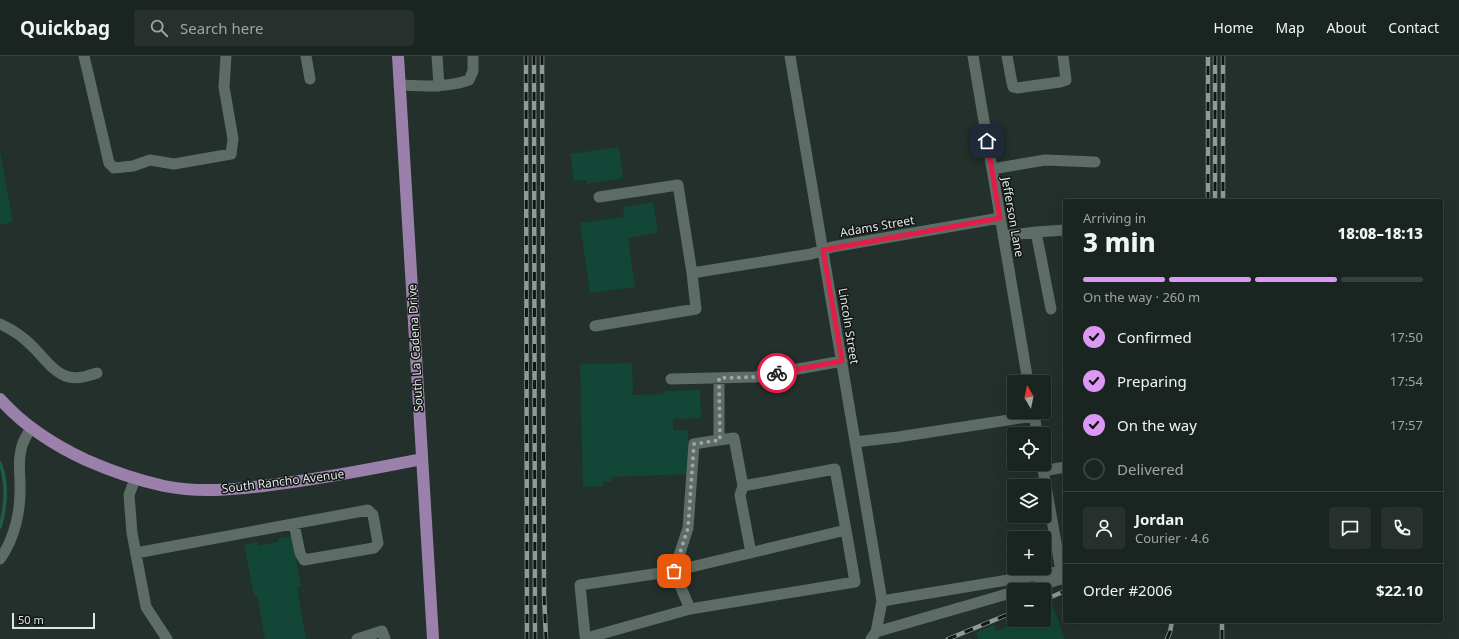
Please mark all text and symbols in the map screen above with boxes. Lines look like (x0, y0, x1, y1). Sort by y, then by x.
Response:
search box (134, 10, 414, 46)
text: Quickbag (20, 15, 110, 41)
icon: search (148, 17, 170, 39)
text: Search here (180, 18, 264, 38)
text: Home (1214, 18, 1253, 37)
text: Map (1275, 18, 1305, 37)
text: About (1327, 18, 1366, 37)
text: Contact (1388, 18, 1439, 37)
pin (970, 124, 1004, 158)
icon: home (976, 130, 998, 152)
street label: Jefferson Lane (997, 175, 1028, 258)
text: Arriving in (1083, 209, 1146, 227)
street label: Adams Street (838, 211, 916, 241)
text: 18:08–18:13 (1338, 223, 1423, 243)
text: 3 min (1083, 224, 1156, 260)
street label: South La Cadena Drive (403, 284, 427, 412)
street label: Lincoln Street (835, 287, 864, 366)
text: On the way · 260 m (1083, 288, 1200, 306)
icon: check (1083, 326, 1105, 348)
text: Confirmed (1117, 327, 1192, 347)
text: 17:50 (1390, 328, 1423, 346)
courier (757, 353, 797, 393)
icon: bike (766, 362, 788, 384)
icon: check (1083, 370, 1105, 392)
text: Preparing (1117, 371, 1187, 391)
text: 17:54 (1390, 372, 1423, 390)
north arrow (1007, 375, 1051, 419)
map controls (1007, 375, 1051, 627)
icon: check (1083, 414, 1105, 436)
text: On the way (1117, 415, 1197, 435)
text: 17:57 (1390, 416, 1423, 434)
button: locate (1007, 427, 1051, 471)
text: Delivered (1117, 459, 1184, 479)
street label: South Rancho Avenue (221, 465, 346, 497)
button: layers (1007, 479, 1051, 523)
button: person (1083, 507, 1125, 549)
button: chat (1329, 507, 1371, 549)
button: phone (1381, 507, 1423, 549)
text: Jordan (1135, 509, 1184, 529)
text: Courier · 4.6 (1135, 529, 1209, 547)
button: + (1007, 531, 1051, 575)
pin (657, 554, 691, 588)
icon: bag (663, 560, 685, 582)
text: Order #2006 (1083, 580, 1172, 600)
text: $22.10 (1376, 580, 1423, 600)
button: − (1007, 583, 1051, 627)
scale bar (12, 611, 95, 630)
text: 50 m (18, 612, 44, 627)

